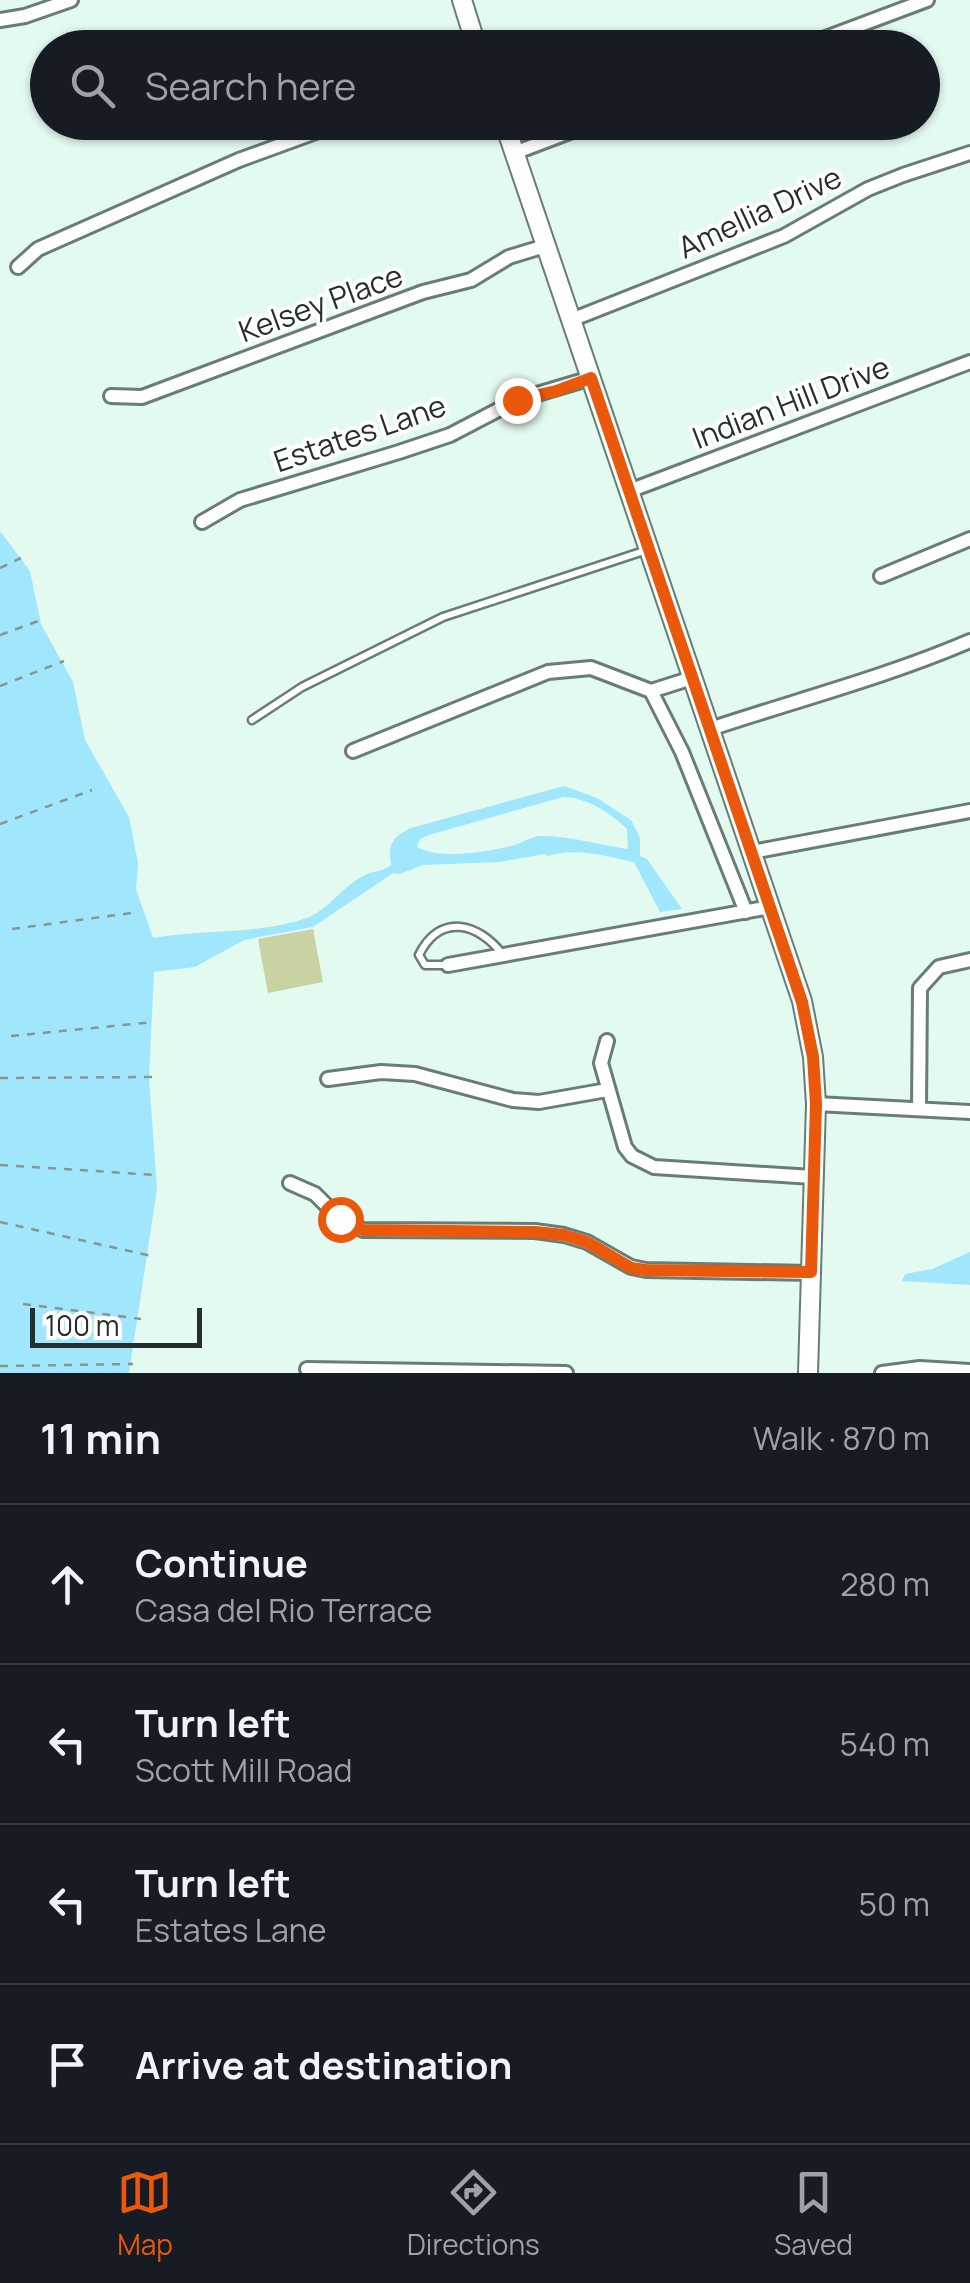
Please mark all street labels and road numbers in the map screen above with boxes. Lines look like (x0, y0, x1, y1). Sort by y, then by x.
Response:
street label: Amellia Drive (671, 156, 848, 267)
street label: Kelsey Place (233, 254, 408, 351)
street label: Indian Hill Drive (686, 345, 895, 458)
street label: Estates Lane (268, 384, 451, 481)

